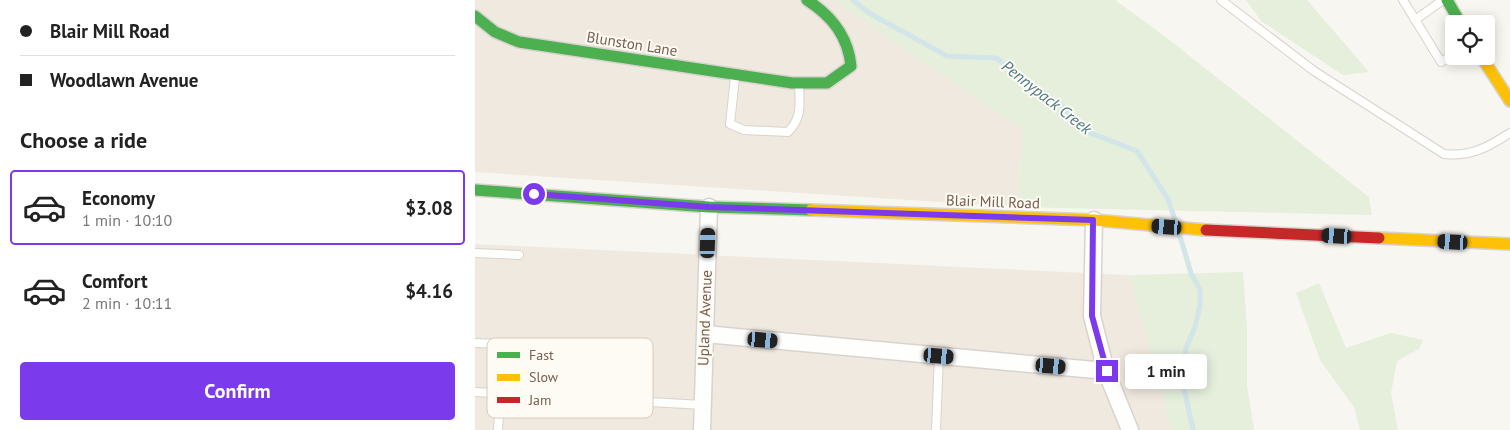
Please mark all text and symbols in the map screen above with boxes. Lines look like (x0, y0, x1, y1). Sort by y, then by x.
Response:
map controls (1445, 15, 1495, 65)
button: locate (1445, 15, 1495, 65)
text: Blair Mill Road (50, 19, 170, 43)
street label: Blunston Lane (585, 27, 679, 60)
water label: Pennypack Creek (998, 56, 1097, 139)
text: Woodlawn Avenue (50, 68, 198, 92)
text: Choose a ride (20, 126, 147, 154)
route start (523, 183, 545, 205)
icon: car (22, 185, 67, 230)
text: Economy (82, 186, 155, 210)
street label: Blair Mill Road (946, 190, 1040, 213)
text: $3.08 (405, 196, 453, 220)
text: 1 min · 10:10 (82, 210, 172, 230)
car (1151, 218, 1182, 236)
car (699, 228, 716, 258)
car (1321, 228, 1352, 244)
car (1437, 234, 1468, 250)
icon: car (22, 268, 67, 313)
text: Comfort (82, 269, 148, 293)
street label: Upland Avenue (693, 269, 716, 366)
text: $4.16 (405, 279, 453, 303)
text: 2 min · 10:11 (82, 293, 172, 313)
car (747, 331, 778, 349)
legend (487, 338, 653, 418)
text: Fast (529, 346, 554, 364)
car (923, 347, 954, 365)
callout: 1 min (1125, 354, 1207, 388)
car (1035, 357, 1066, 375)
route end (1096, 360, 1118, 382)
text: 1 min (1146, 361, 1186, 381)
button: Confirm (20, 362, 455, 420)
text: Slow (529, 368, 559, 386)
text: Jam (528, 391, 551, 409)

